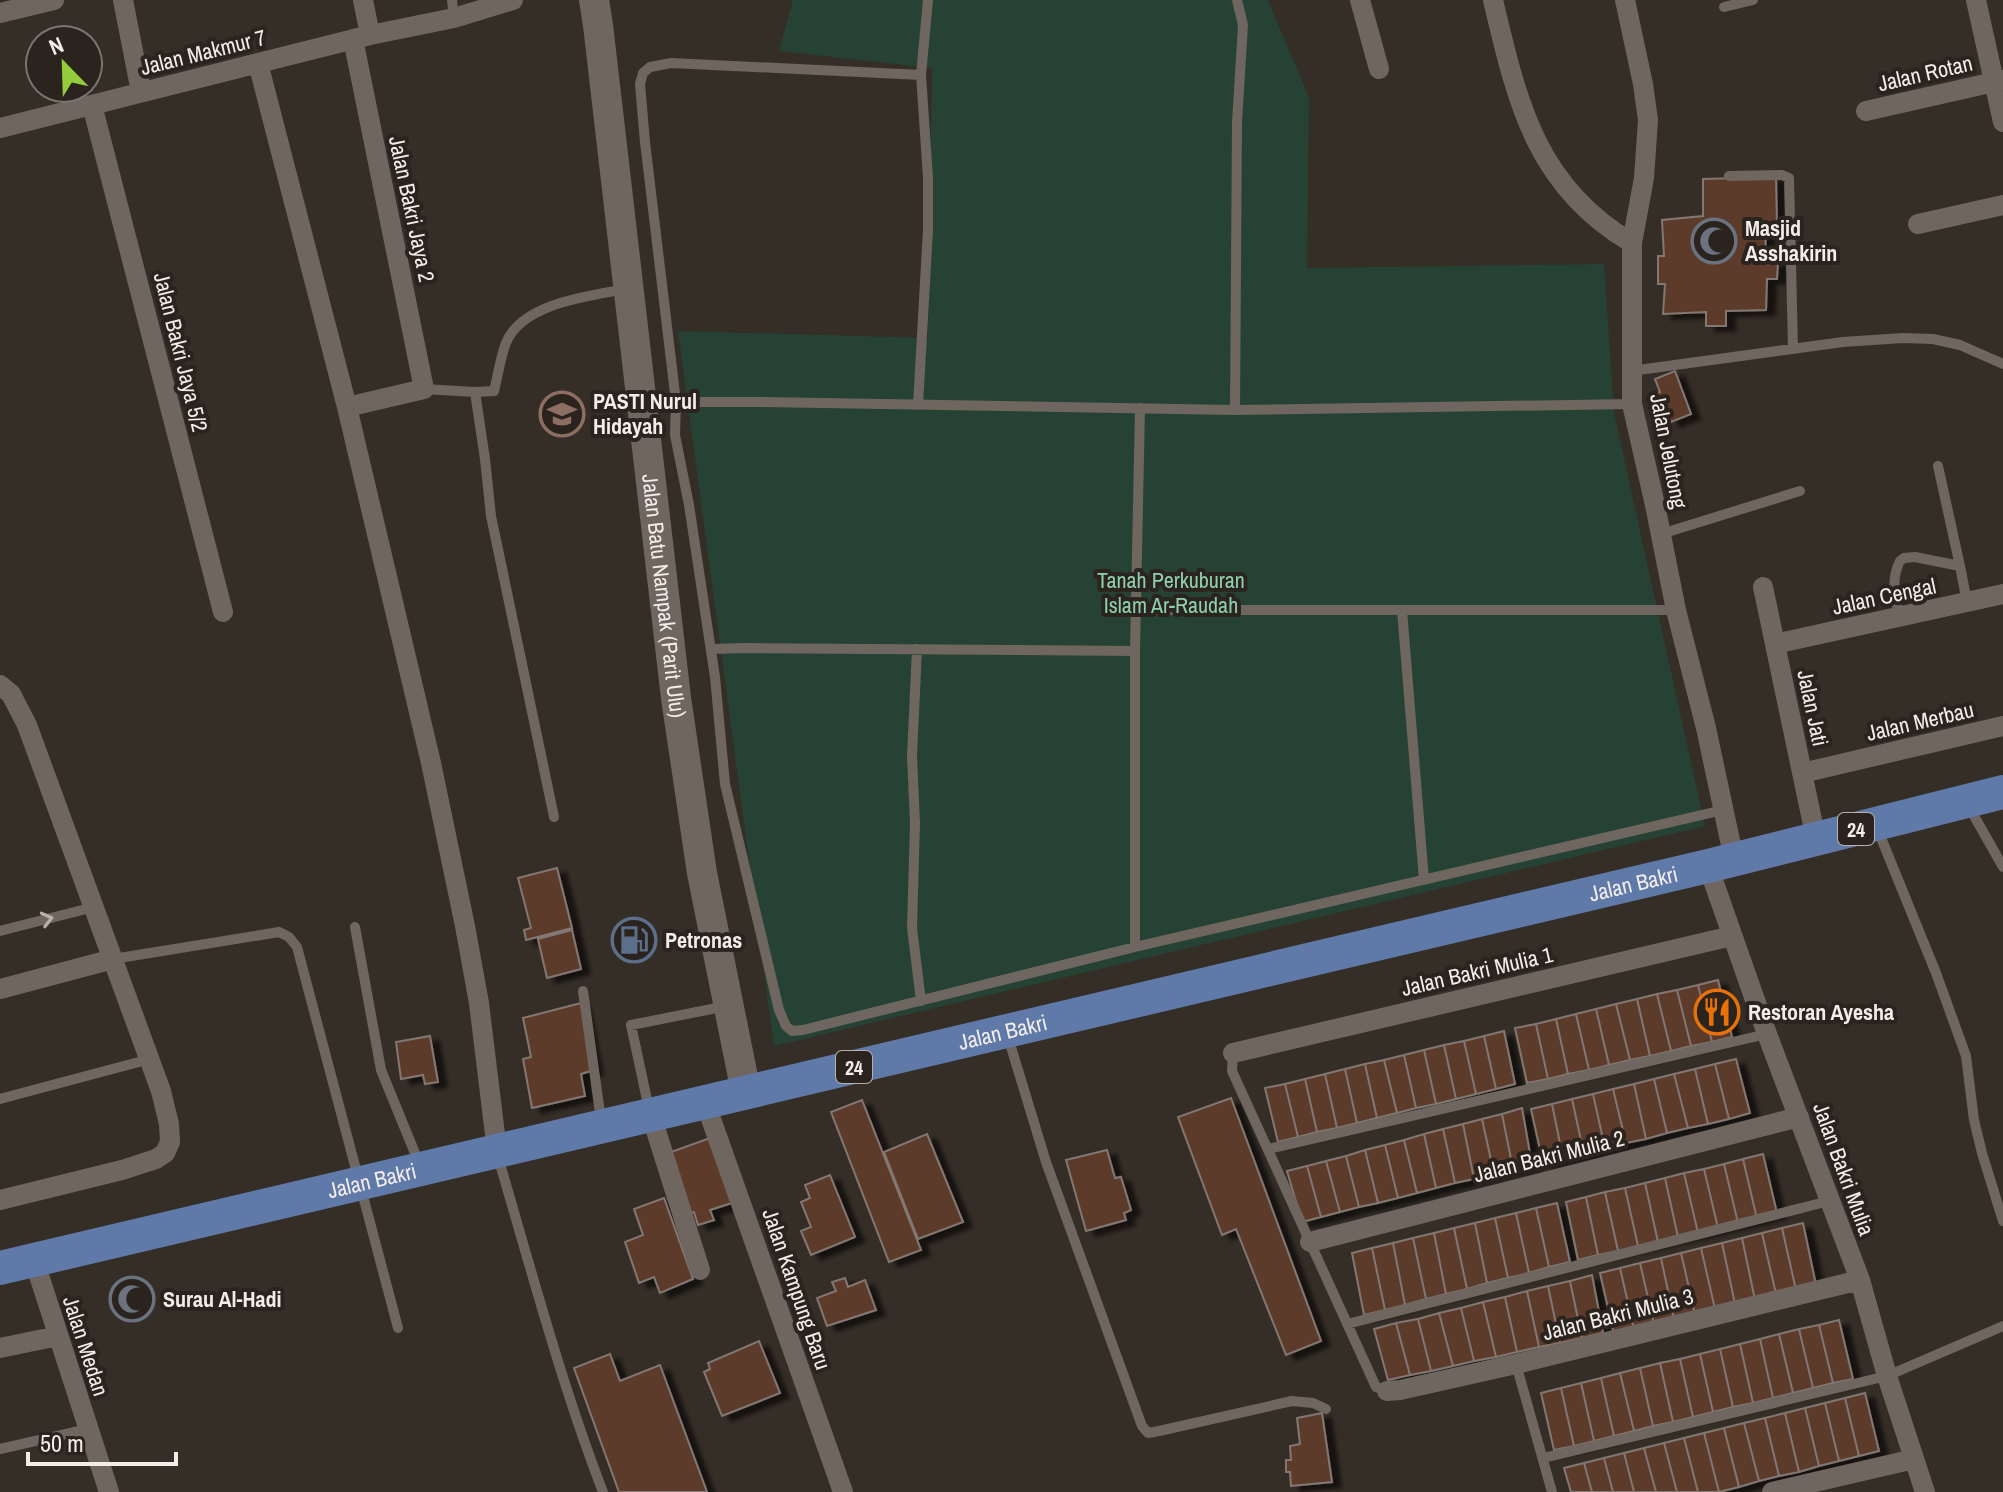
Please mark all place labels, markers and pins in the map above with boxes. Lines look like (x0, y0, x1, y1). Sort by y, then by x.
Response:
place label: Masjid Asshakirin (1745, 213, 1837, 268)
mosque icon: Masjid Asshakirin (1690, 217, 1738, 265)
place label: PASTI Nurul Hidayah (593, 386, 697, 441)
school or university icon: PASTI Nurul Hidayah (538, 390, 586, 438)
fuel station icon: Petronas (610, 916, 658, 964)
place label: Petronas (665, 925, 742, 955)
restaurant icon: Restoran Ayesha (1693, 988, 1741, 1036)
place label: Restoran Ayesha (1748, 997, 1894, 1027)
mosque icon: Surau Al-Hadi (108, 1275, 156, 1323)
place label: Surau Al-Hadi (163, 1284, 282, 1314)

